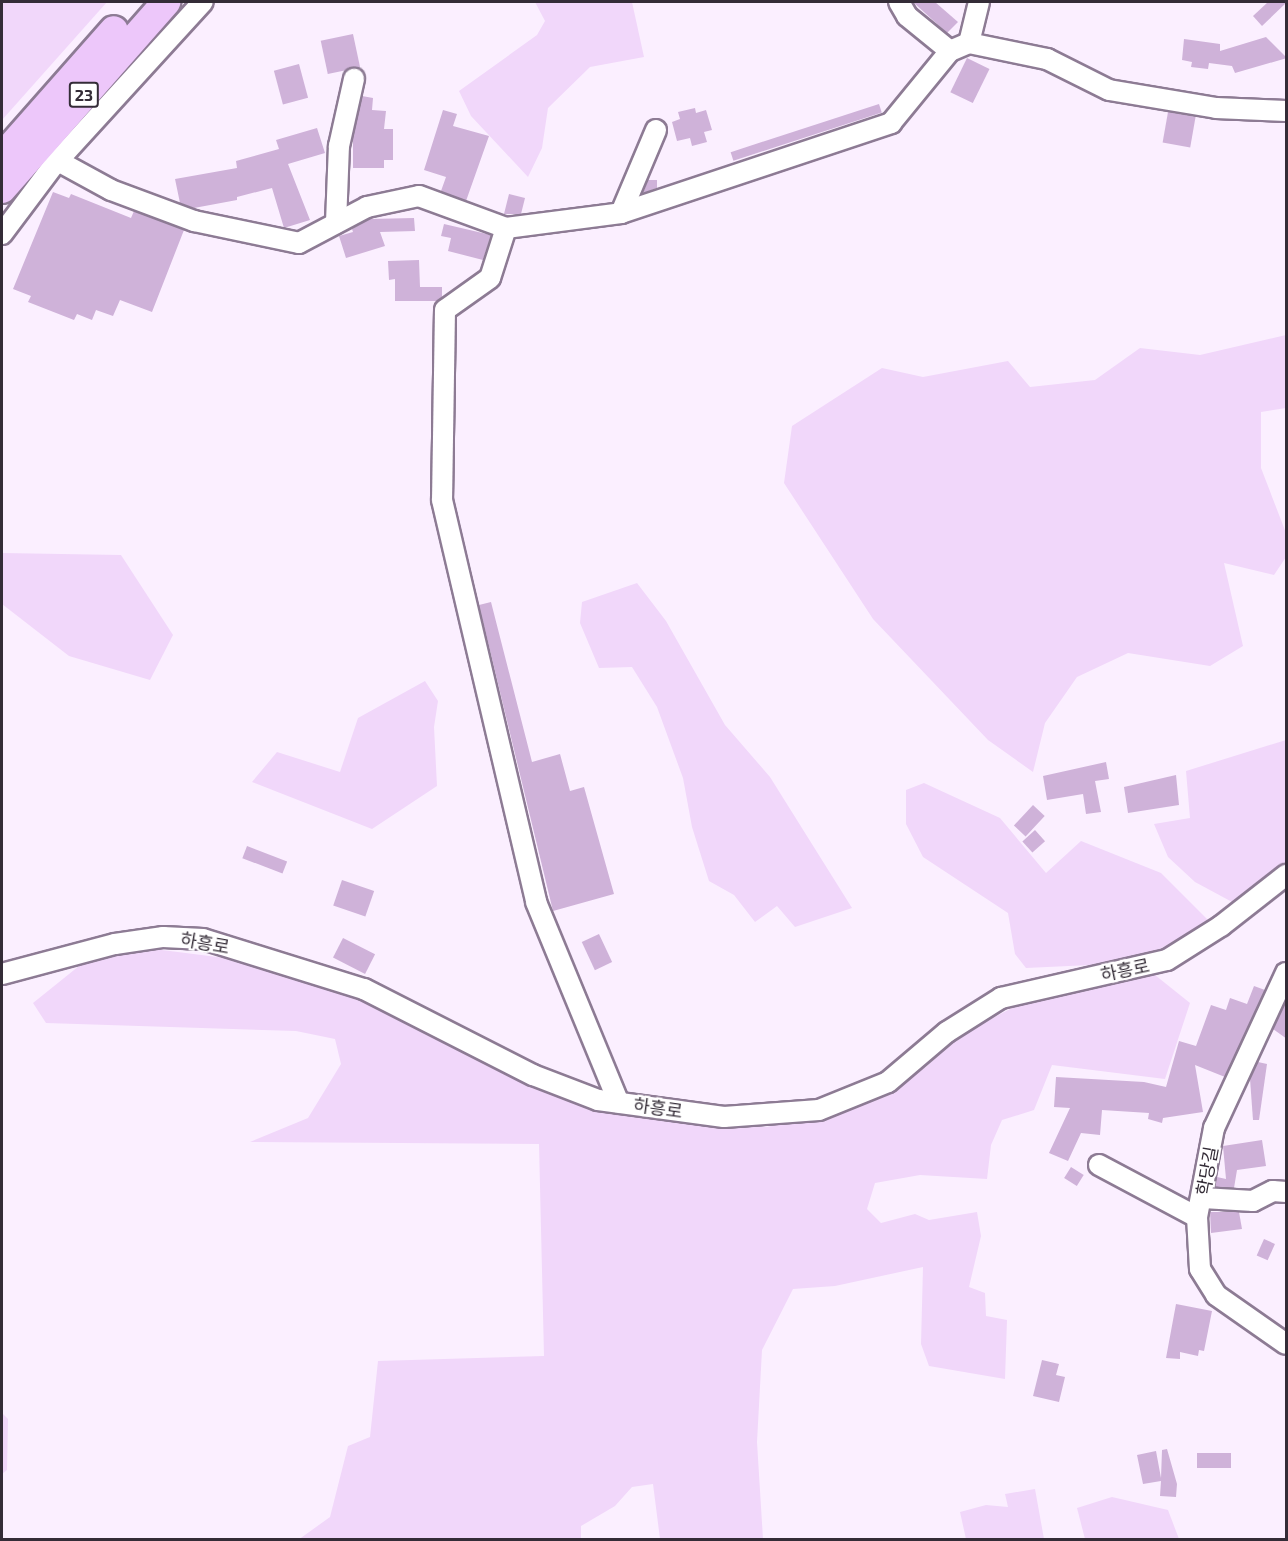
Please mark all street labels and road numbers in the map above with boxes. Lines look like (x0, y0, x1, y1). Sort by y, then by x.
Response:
road number: 23 (68, 82, 100, 108)
street label: 하흥로 (179, 928, 231, 958)
street label: 하흥로 (1098, 954, 1152, 986)
street label: 하흥로 (632, 1094, 684, 1122)
street label: 학당길 (1192, 1145, 1222, 1197)

